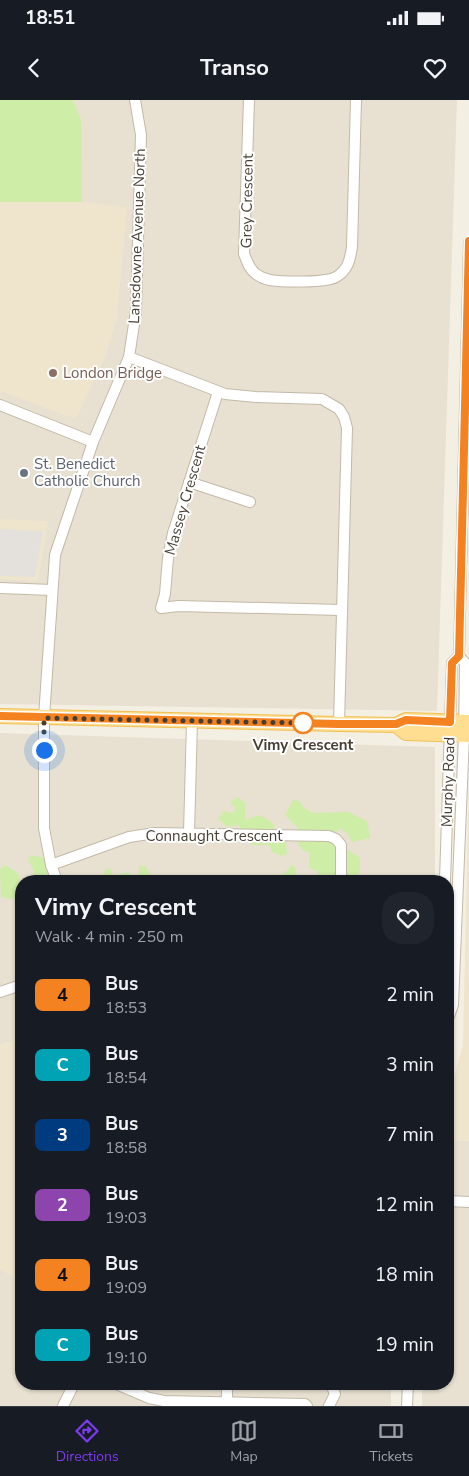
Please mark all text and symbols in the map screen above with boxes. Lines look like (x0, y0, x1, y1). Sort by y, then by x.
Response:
text: 18:51 (25, 5, 75, 31)
text: Transo (200, 53, 269, 83)
icon: back (20, 54, 48, 82)
icon: heart (421, 54, 449, 82)
street label: Lansdowne Avenue North (124, 148, 150, 324)
street label: Grey Crescent (236, 153, 258, 249)
place label: London Bridge (63, 363, 162, 383)
marker: London Bridge (47, 367, 59, 379)
street label: Massey Crescent (160, 442, 210, 557)
place label: St. Benedict Catholic Church (34, 454, 140, 491)
marker: St. Benedict Catholic Church (18, 467, 30, 479)
marker: Vimy Crescent (292, 712, 314, 734)
place label: Vimy Crescent (252, 735, 354, 755)
street label: Murphy Road (436, 737, 460, 827)
your location (32, 738, 57, 763)
street label: Connaught Crescent (146, 826, 283, 846)
text: Vimy Crescent (35, 891, 196, 923)
button: heart (382, 892, 434, 944)
text: Walk · 4 min · 250 m (35, 926, 183, 948)
text: Bus (105, 971, 138, 997)
text: 2 min (386, 982, 434, 1008)
text: 4 (57, 983, 68, 1007)
text: 18:53 (105, 997, 147, 1019)
text: Bus (105, 1041, 138, 1067)
text: 3 min (386, 1052, 434, 1078)
text: C (56, 1053, 69, 1077)
text: 18:54 (105, 1067, 147, 1089)
text: Bus (105, 1111, 138, 1137)
text: 7 min (386, 1122, 434, 1148)
text: 3 (57, 1123, 68, 1147)
text: 18:58 (105, 1137, 147, 1159)
text: Bus (105, 1181, 138, 1207)
text: 12 min (375, 1192, 434, 1218)
text: 2 (57, 1193, 68, 1217)
text: 19:03 (105, 1207, 147, 1229)
text: Bus (105, 1251, 138, 1277)
text: 18 min (375, 1262, 434, 1288)
text: 4 (57, 1263, 68, 1287)
text: 19:09 (105, 1277, 147, 1299)
text: Bus (105, 1321, 138, 1347)
text: 19 min (375, 1332, 434, 1358)
text: C (56, 1333, 69, 1357)
text: 19:10 (105, 1347, 147, 1369)
tab: Directions (56, 1417, 119, 1466)
tab: Map (230, 1417, 258, 1466)
tab: Tickets (369, 1417, 413, 1466)

